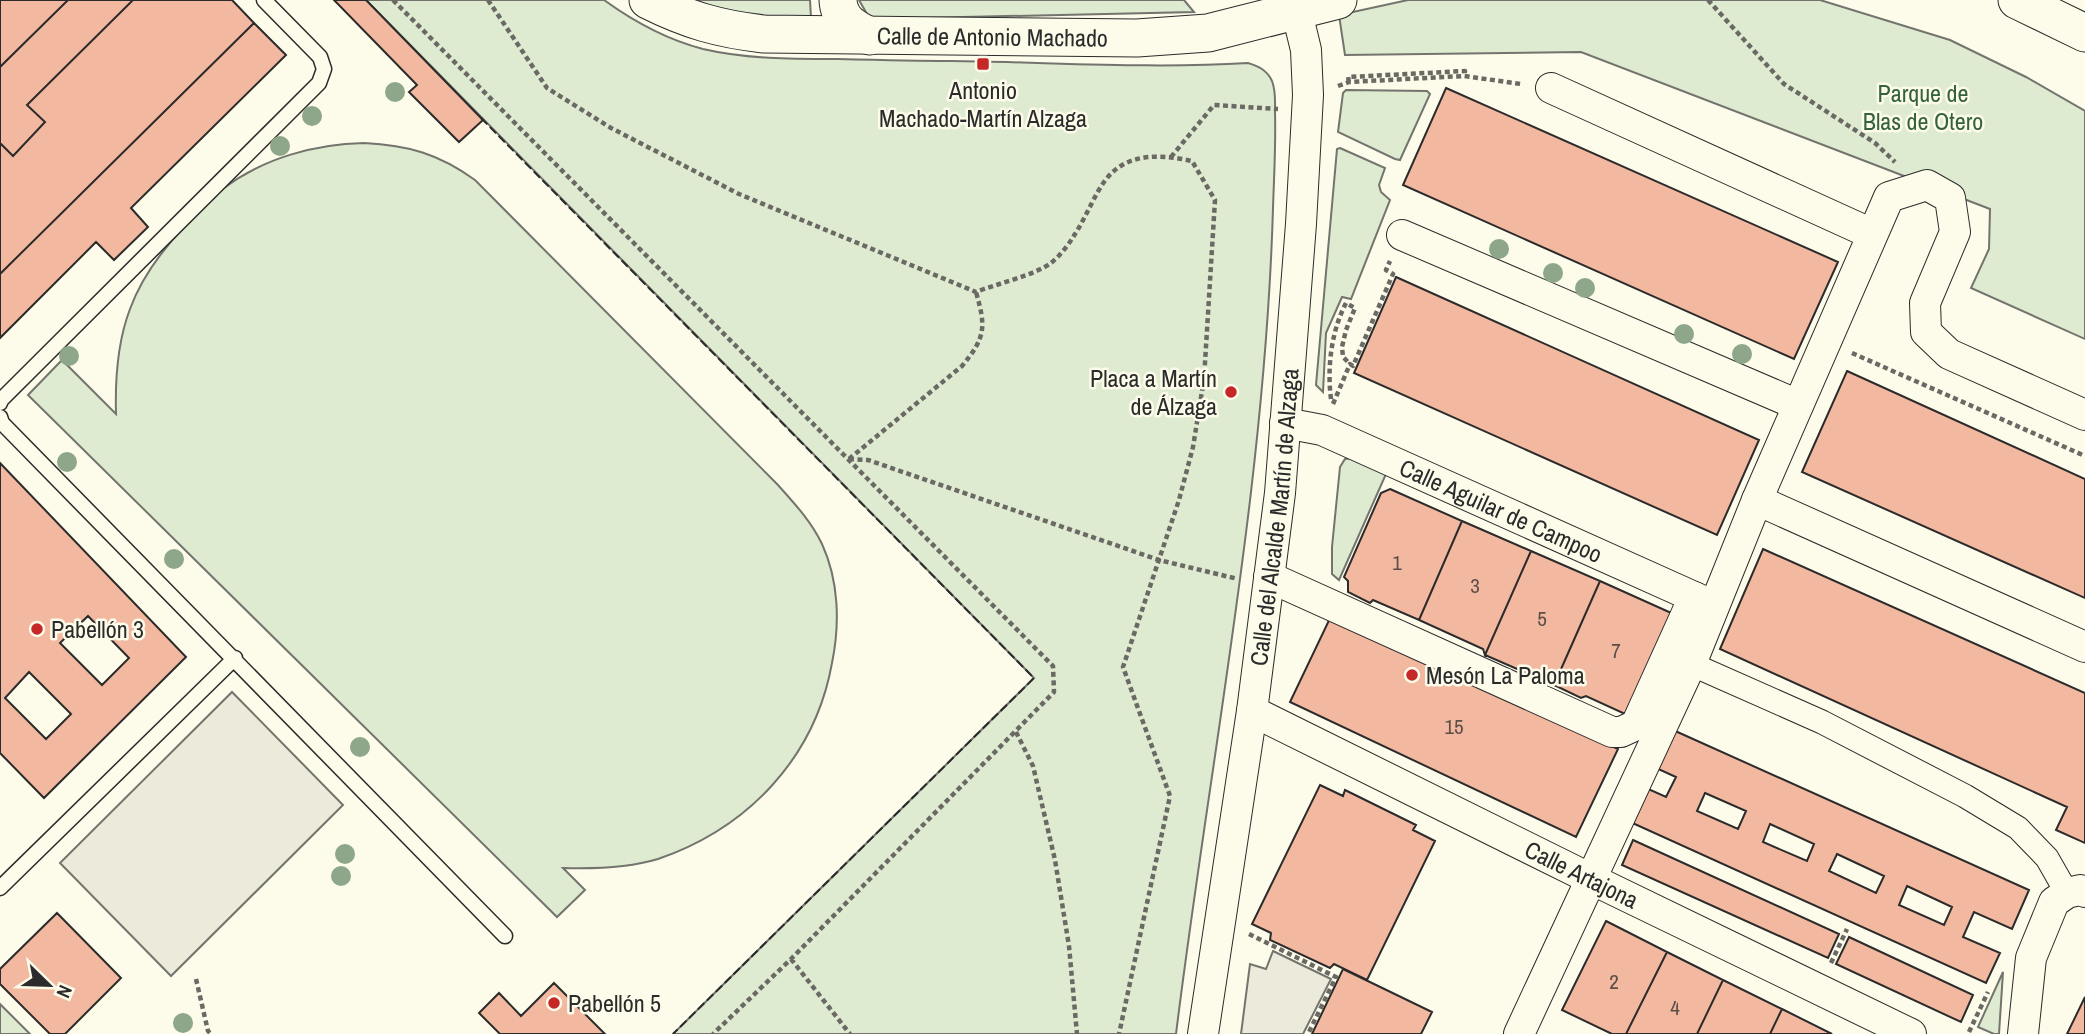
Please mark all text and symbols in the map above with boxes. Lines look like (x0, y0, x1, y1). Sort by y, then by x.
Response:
street label: Calle de Antonio Machado (877, 19, 1108, 54)
marker: Antonio Machado-Martín Alzaga (975, 56, 991, 72)
place label: Antonio Machado-Martín Alzaga (879, 74, 1087, 134)
park label: Parque de Blas de Otero (1863, 77, 1983, 137)
place label: Placa a Martín de Álzaga (1090, 362, 1217, 422)
street label: Calle del Alcalde Martín de Alzaga (1242, 367, 1306, 668)
marker: Placa a Martín de Álzaga (1223, 384, 1239, 400)
street label: Calle Aguilar de Campoo (1395, 451, 1608, 570)
house number: 1 (1392, 548, 1402, 577)
house number: 3 (1470, 571, 1480, 600)
house number: 5 (1537, 604, 1547, 633)
place label: Pabellón 3 (51, 613, 144, 645)
marker: Pabellón 3 (29, 621, 45, 637)
house number: 7 (1611, 636, 1621, 665)
place label: Mesón La Paloma (1426, 659, 1585, 691)
marker: Mesón La Paloma (1404, 667, 1420, 683)
house number: 15 (1444, 712, 1464, 741)
street label: Calle Artajona (1520, 833, 1644, 916)
north arrow (14, 950, 84, 1020)
house number: 2 (1609, 967, 1619, 996)
text: N (50, 981, 79, 1002)
place label: Pabellón 5 (568, 987, 661, 1019)
house number: 4 (1670, 993, 1680, 1022)
marker: Pabellón 5 (546, 995, 562, 1011)

